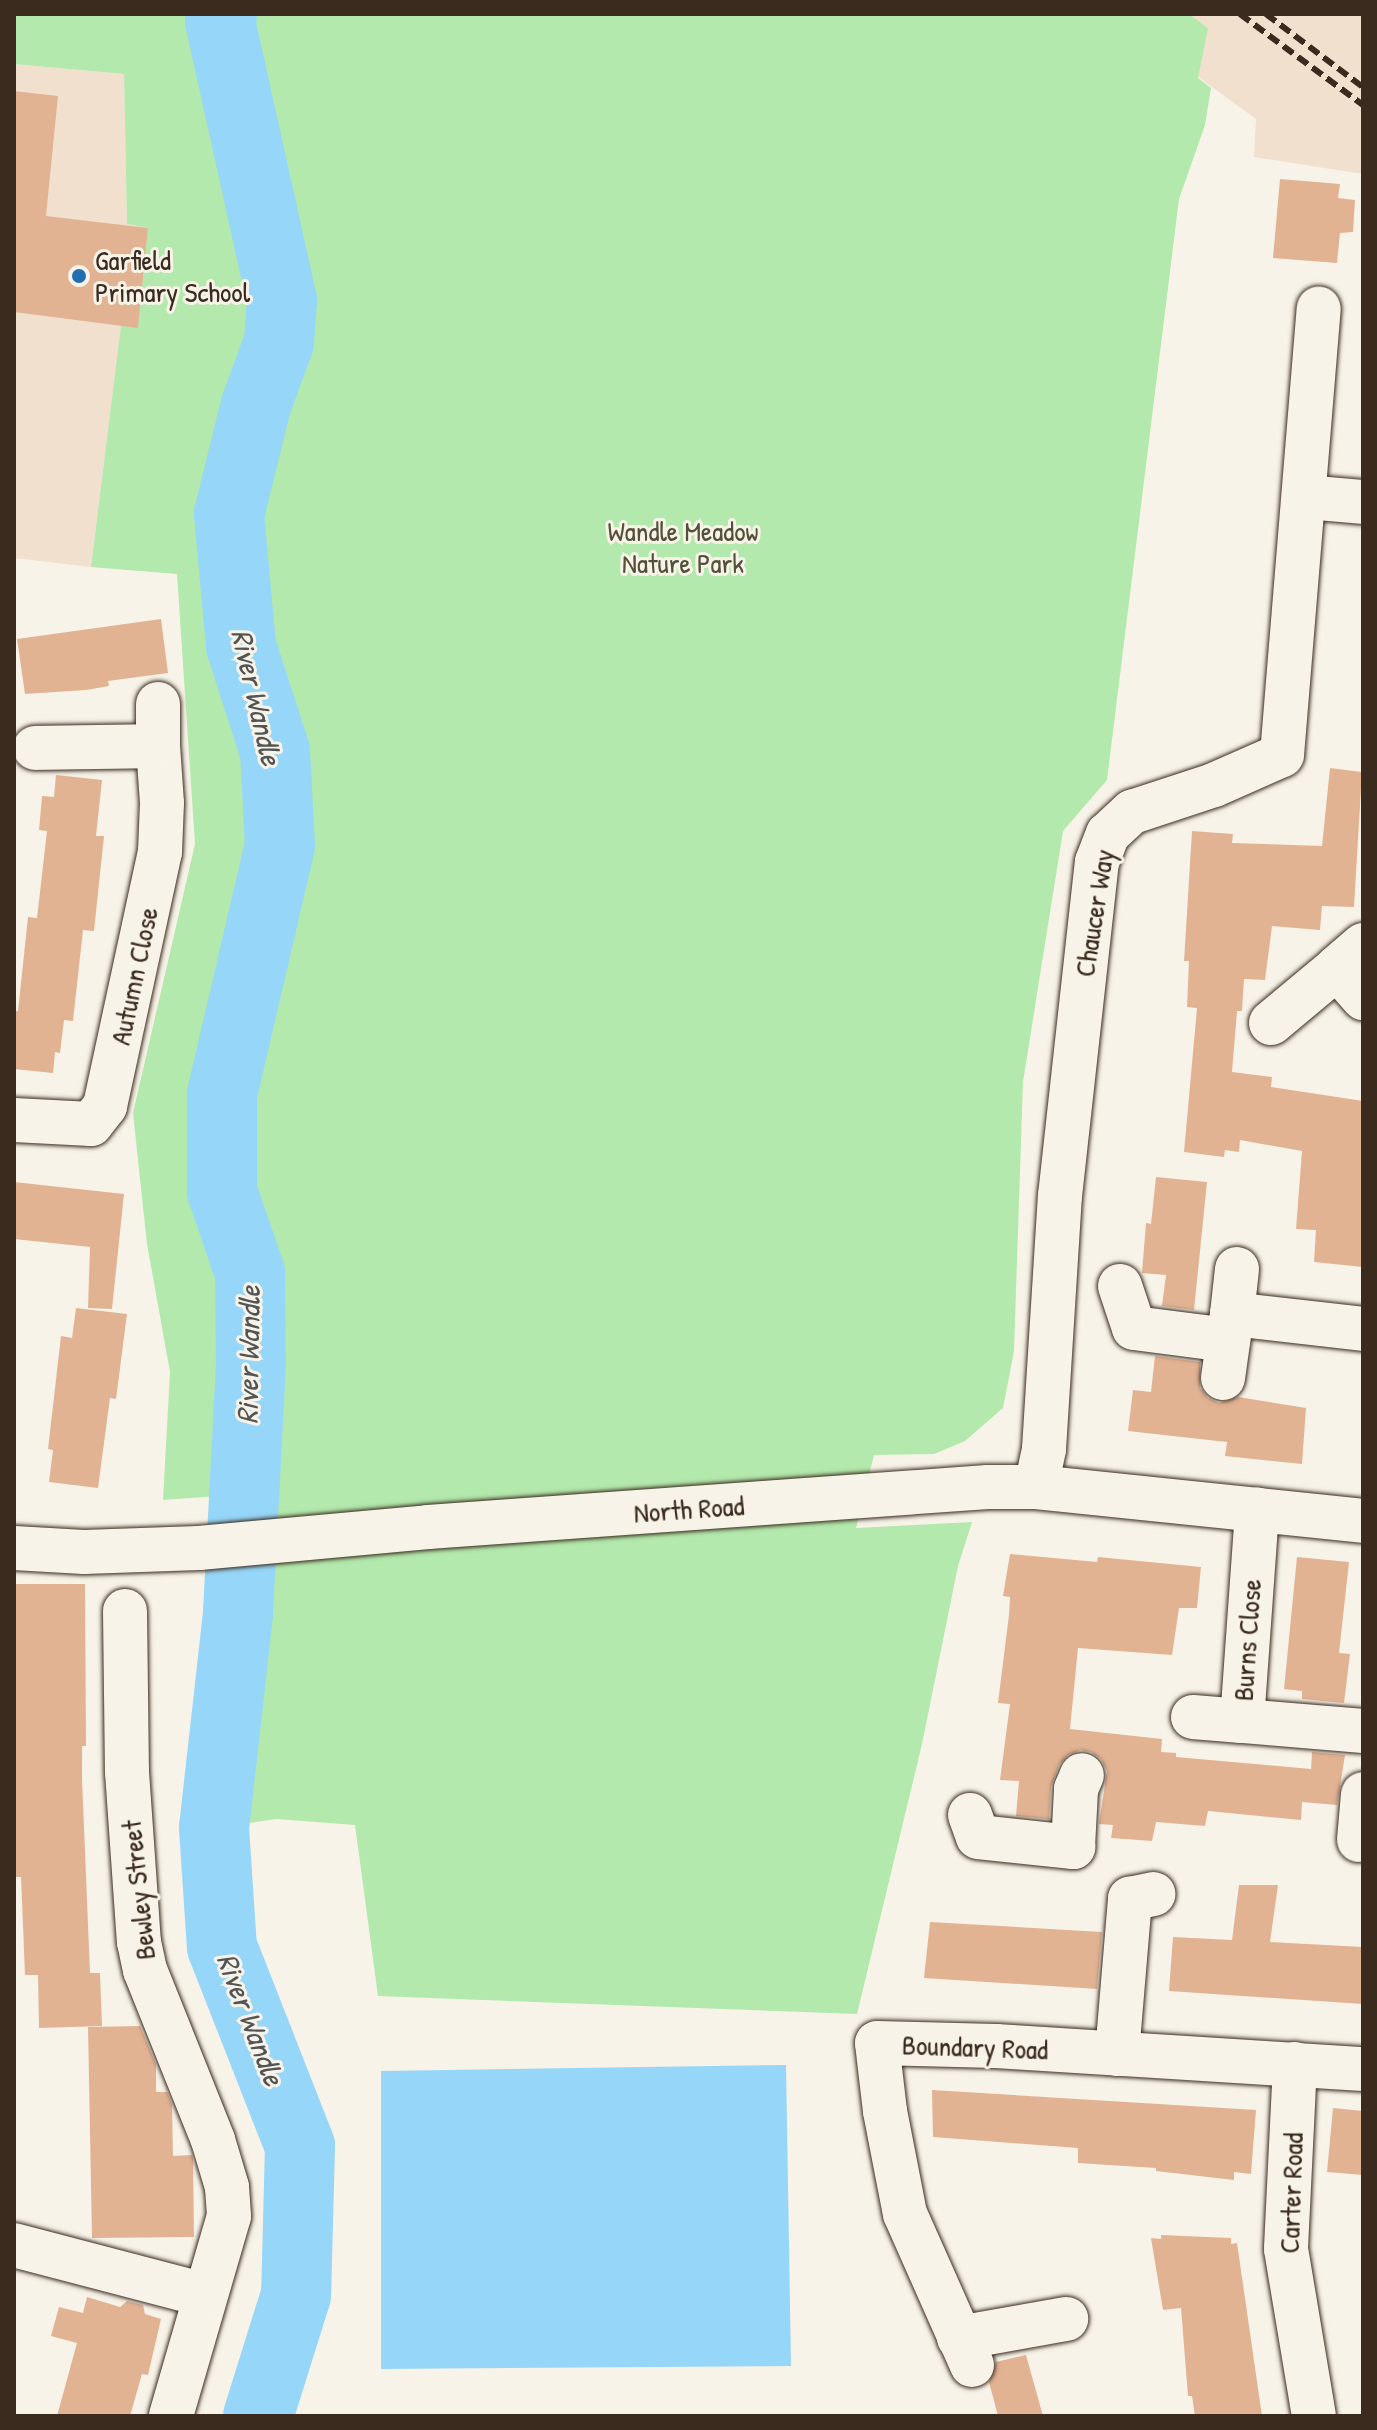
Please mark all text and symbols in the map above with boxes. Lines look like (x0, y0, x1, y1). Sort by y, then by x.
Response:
place label: Garfield Primary School (95, 243, 250, 309)
marker: Garfield Primary School (70, 267, 88, 285)
park label: Wandle Meadow Nature Park (608, 514, 758, 580)
water label: River Wandle (224, 626, 290, 768)
street label: Chaucer Way (1067, 847, 1121, 979)
street label: Autumn Close (103, 904, 165, 1048)
water label: River Wandle (229, 1286, 267, 1424)
street label: North Road (633, 1488, 745, 1530)
street label: Burns Close (1226, 1578, 1268, 1702)
street label: Bewley Street (114, 1818, 162, 1962)
water label: River Wandle (209, 1948, 293, 2090)
street label: Boundary Road (901, 2028, 1049, 2066)
street label: Carter Road (1272, 2132, 1310, 2254)

